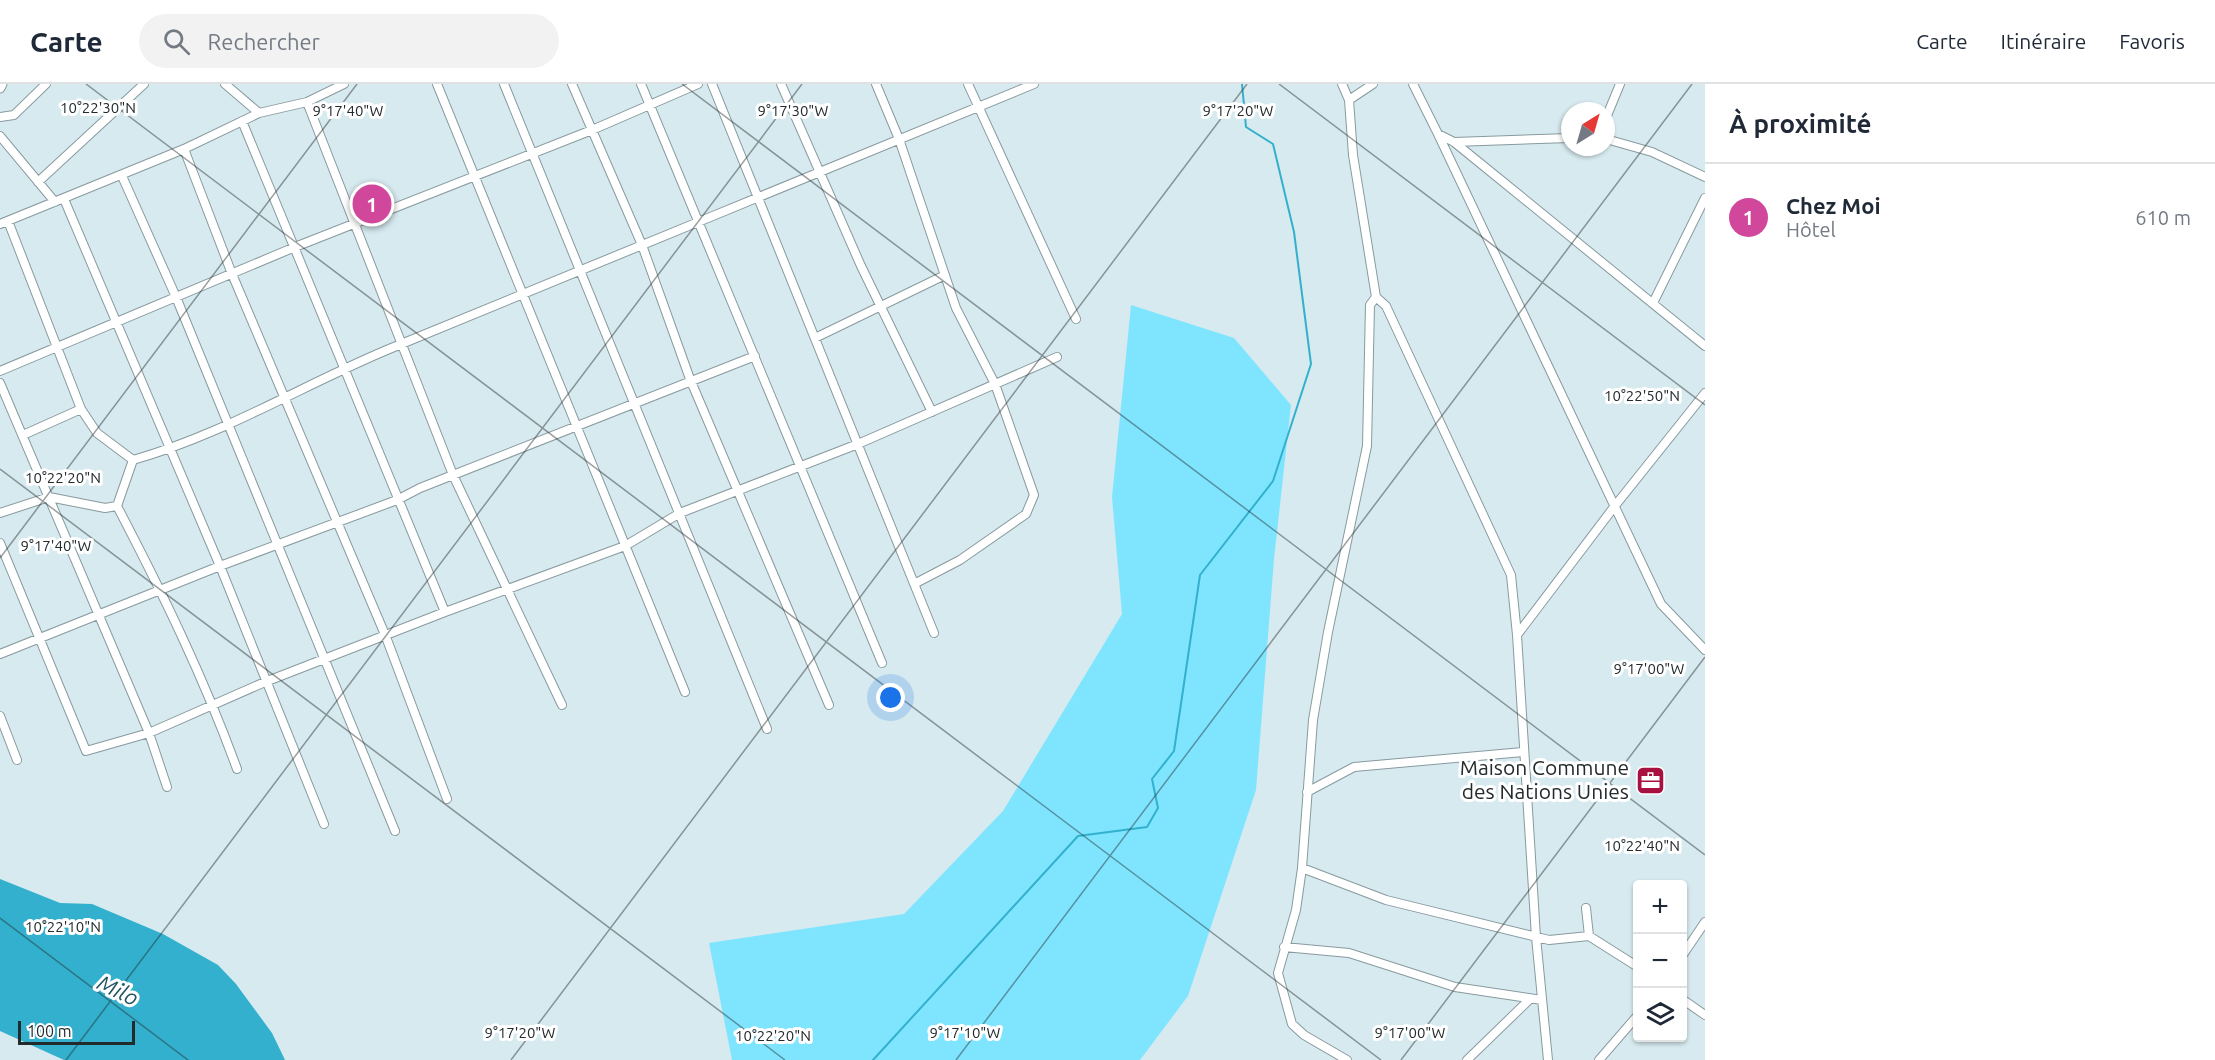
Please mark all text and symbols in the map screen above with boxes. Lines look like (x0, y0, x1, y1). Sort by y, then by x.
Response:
search box (139, 14, 559, 68)
icon: search (160, 25, 193, 58)
text: Carte (30, 26, 103, 57)
text: Rechercher (208, 29, 320, 54)
text: Carte (1916, 29, 1968, 53)
text: Itinéraire (2001, 29, 2086, 53)
text: Favoris (2119, 29, 2185, 53)
text: 10°22'30"N (60, 99, 136, 116)
text: 9°17'40"W (313, 102, 384, 119)
text: 9°17'30"W (758, 102, 829, 119)
text: 9°17'20"W (1203, 102, 1274, 119)
north arrow (1561, 102, 1615, 156)
text: À proximité (1729, 109, 1871, 138)
pin: 1 (352, 182, 392, 226)
text: Chez Moi (1786, 193, 1881, 218)
text: 1 (1743, 206, 1754, 229)
text: 610 m (2135, 206, 2191, 229)
text: Hôtel (1786, 218, 1836, 241)
text: 10°22'50"N (1604, 387, 1680, 404)
text: 10°22'20"N (25, 469, 101, 486)
text: 9°17'40"W (21, 537, 92, 554)
text: 9°17'00"W (1614, 660, 1685, 677)
your location (876, 683, 905, 712)
place label: Maison Commune des Nations Unies (1460, 755, 1629, 803)
office icon: Maison Commune des Nations Unies (1634, 764, 1666, 796)
text: 10°22'40"N (1604, 837, 1680, 854)
map controls (1633, 880, 1687, 1042)
button: + (1633, 880, 1687, 934)
text: 10°22'10"N (25, 918, 101, 935)
button: − (1633, 934, 1687, 988)
water label: Milo (94, 969, 143, 1010)
button: layers (1633, 988, 1687, 1042)
scale bar (18, 1018, 135, 1046)
text: 100 m (27, 1022, 72, 1040)
text: 9°17'20"W (485, 1024, 556, 1041)
text: 9°17'10"W (930, 1024, 1001, 1041)
text: 9°17'00"W (1375, 1024, 1446, 1041)
text: 10°22'20"N (735, 1027, 811, 1044)

